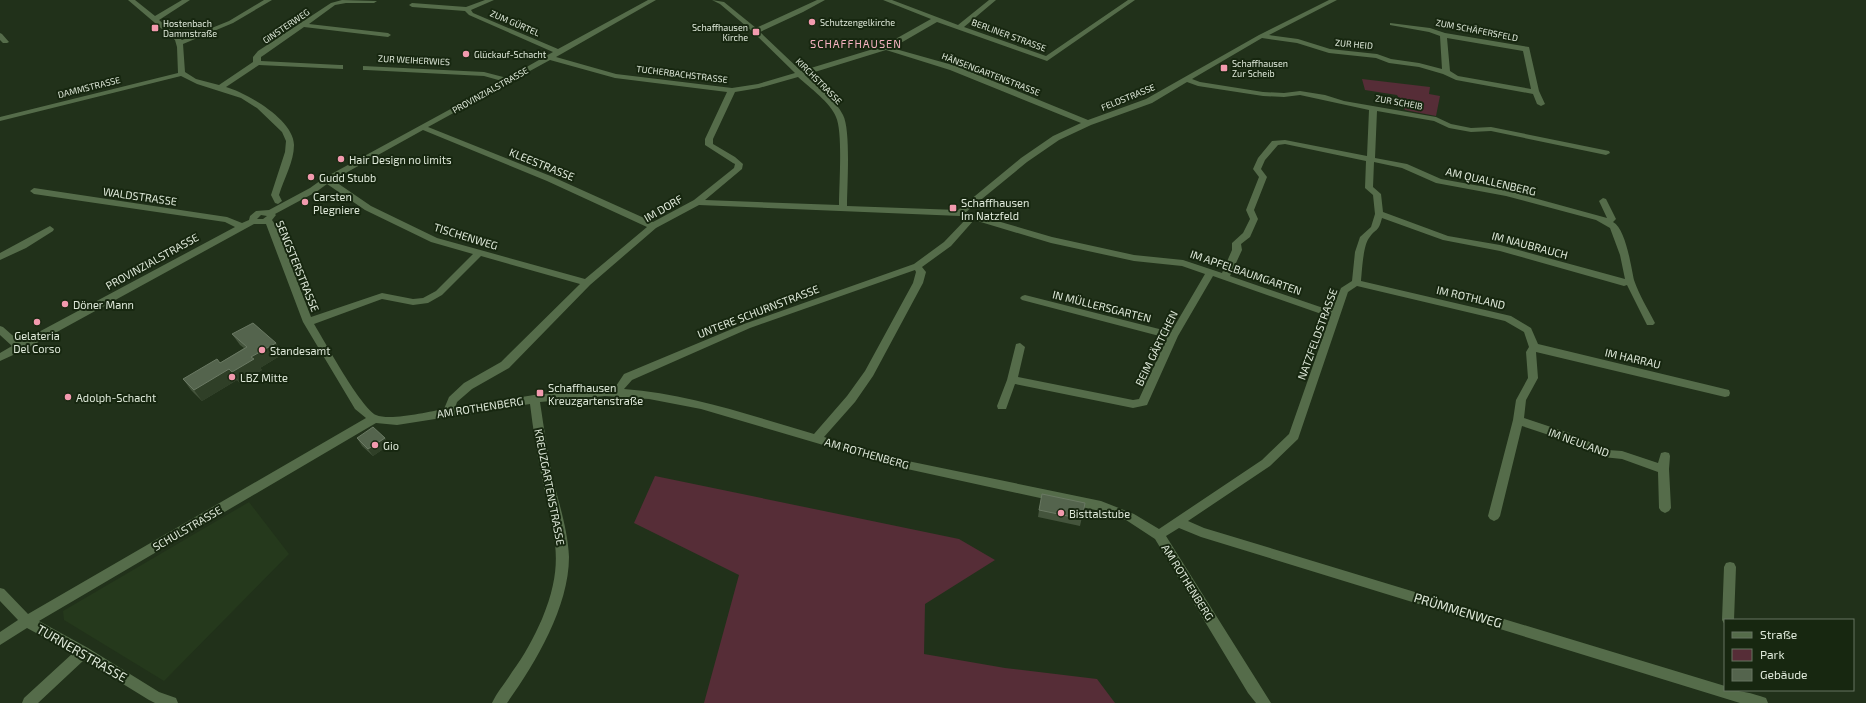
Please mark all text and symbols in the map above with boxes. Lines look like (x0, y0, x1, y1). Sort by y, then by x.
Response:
street label: GINSTERWEG (260, 6, 312, 46)
street label: ZUM GÜRTEL (488, 8, 542, 39)
street label: BERLINER STRASSE (970, 16, 1048, 54)
marker: Schutzengelkirche (807, 17, 817, 27)
place label: Schutzengelkirche (820, 17, 895, 28)
street label: ZUM SCHÄFERSFELD (1435, 17, 1519, 43)
place label: Hostenbach Dammstraße (163, 18, 217, 39)
place label: Schaffhausen Kirche (692, 22, 748, 43)
marker: Hostenbach Dammstraße (150, 23, 160, 33)
marker: Schaffhausen Kirche (751, 27, 761, 37)
district label: SCHAFFHAUSEN (810, 37, 902, 50)
street label: ZUR HEID (1335, 37, 1373, 51)
marker: Glückauf-Schacht (461, 49, 471, 59)
place label: Glückauf-Schacht (474, 49, 547, 60)
street label: HÄNSENGARTENSTRASSE (940, 50, 1042, 98)
street label: ZUR WEIHERWIES (378, 53, 450, 67)
street label: KIRCHSTRASSE (794, 56, 844, 106)
place label: Schaffhausen Zur Scheib (1232, 58, 1288, 79)
street label: TUCHERBACHSTRASSE (636, 63, 728, 85)
marker: Schaffhausen Zur Scheib (1219, 63, 1229, 73)
street label: PROVINZIALSTRASSE (450, 65, 530, 115)
street label: DAMMSTRASSE (57, 74, 121, 100)
street label: FELDSTRASSE (1099, 81, 1157, 113)
street label: ZUR SCHEIB (1374, 92, 1424, 112)
street label: KLEESTRASSE (507, 145, 577, 183)
place label: Hair Design no limits (349, 153, 452, 166)
marker: Hair Design no limits (336, 154, 346, 164)
street label: AM QUALLENBERG (1444, 164, 1538, 199)
place label: Gudd Stubb (319, 171, 376, 184)
marker: Gudd Stubb (306, 172, 316, 182)
street label: WALDSTRASSE (102, 184, 178, 208)
place label: Carsten Plegniere (313, 190, 360, 216)
street label: IM DORF (641, 192, 685, 224)
place label: Schaffhausen Im Natzfeld (961, 196, 1029, 222)
marker: Carsten Plegniere (300, 197, 310, 207)
marker: Schaffhausen Im Natzfeld (948, 203, 958, 213)
street label: SENGSTERSTRASSE (274, 218, 322, 314)
street label: TISCHENWEG (432, 220, 500, 252)
street label: IM NAUBRAUCH (1491, 229, 1569, 261)
street label: PROVINZIALSTRASSE (103, 230, 201, 292)
street label: IM APFELBAUMGARTEN (1189, 247, 1303, 297)
street label: UNTERE SCHURNSTRASSE (695, 282, 821, 340)
street label: IM ROTHLAND (1435, 283, 1507, 311)
street label: IN MÜLLERSGARTEN (1051, 286, 1153, 325)
street label: NATZFELDSTRASSE (1294, 287, 1340, 381)
place label: Döner Mann (73, 298, 134, 311)
marker: Döner Mann (60, 299, 70, 309)
street label: BEIM GÄRTCHEN (1132, 308, 1180, 388)
marker: Gelateria Del Corso (32, 317, 42, 327)
place label: Gelateria Del Corso (13, 329, 61, 355)
place label: Standesamt (270, 344, 330, 357)
marker: Standesamt (257, 345, 267, 355)
street label: IM HARRAU (1604, 345, 1662, 371)
place label: LBZ Mitte (240, 371, 288, 384)
marker: LBZ Mitte (227, 372, 237, 382)
place label: Schaffhausen Kreuzgartenstraße (548, 381, 643, 407)
marker: Schaffhausen Kreuzgartenstraße (535, 388, 545, 398)
place label: Adolph-Schacht (76, 391, 156, 404)
marker: Adolph-Schacht (63, 392, 73, 402)
street label: AM ROTHENBERG (436, 394, 524, 420)
street label: IM NEULAND (1547, 425, 1611, 459)
street label: KREUZGARTENSTRASSE (532, 428, 568, 546)
street label: AM ROTHENBERG (823, 435, 911, 471)
place label: Gio (383, 439, 399, 452)
marker: Gio (370, 440, 380, 450)
street label: SCHULSTRASSE (150, 503, 224, 553)
place label: Bisttalstube (1069, 507, 1130, 520)
marker: Bisttalstube (1056, 508, 1066, 518)
street label: AM ROTHENBERG (1159, 542, 1217, 623)
street label: PRÜMMENWEG (1412, 589, 1504, 631)
legend (1724, 619, 1854, 691)
street label: TURNERSTRASSE (34, 621, 130, 685)
text: Straße (1760, 627, 1797, 641)
text: Park (1760, 647, 1785, 661)
text: Gebäude (1760, 667, 1808, 681)

